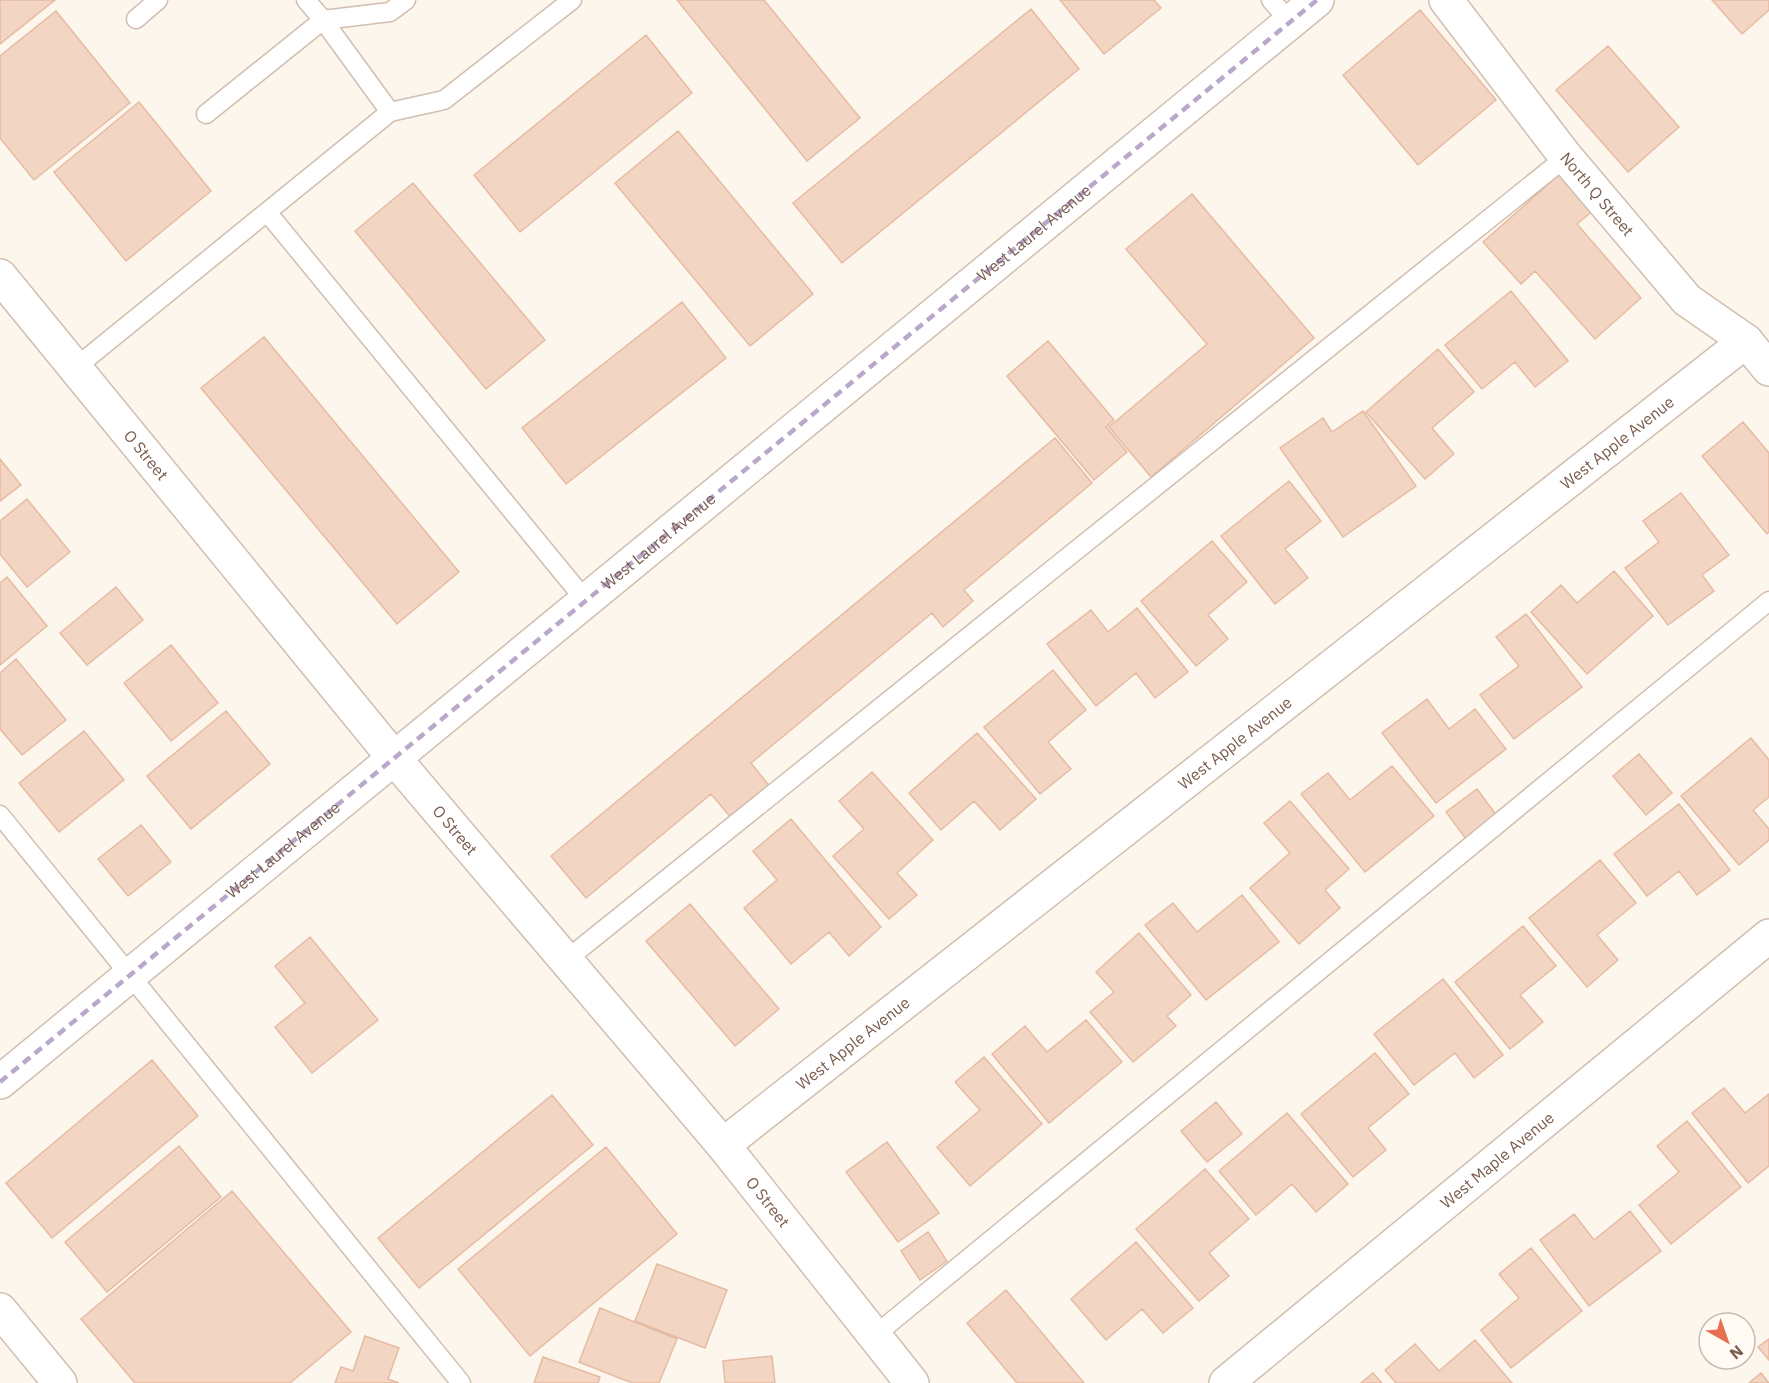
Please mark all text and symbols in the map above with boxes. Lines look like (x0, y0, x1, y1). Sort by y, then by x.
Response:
street label: North Q Street (1556, 148, 1638, 240)
street label: West Laurel Avenue (973, 180, 1095, 285)
street label: West Apple Avenue (1556, 391, 1678, 493)
street label: O Street (120, 426, 173, 484)
street label: West Laurel Avenue (597, 488, 720, 594)
street label: West Apple Avenue (1174, 692, 1296, 794)
street label: West Laurel Avenue (222, 797, 344, 902)
street label: O Street (428, 801, 482, 859)
street label: West Apple Avenue (792, 992, 914, 1094)
street label: West Maple Avenue (1436, 1107, 1558, 1212)
street label: O Street (742, 1172, 794, 1231)
north arrow (1697, 1311, 1757, 1371)
text: N (1726, 1341, 1748, 1364)

